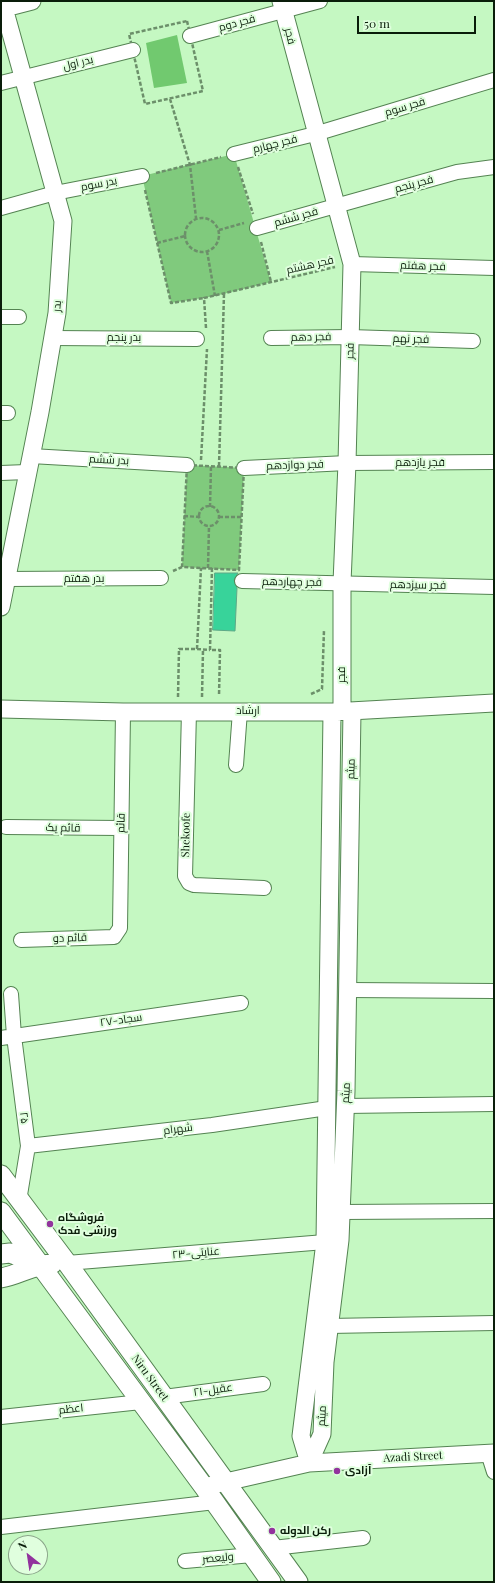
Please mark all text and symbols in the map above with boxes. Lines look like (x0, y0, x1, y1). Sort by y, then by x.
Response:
scale bar (359, 8, 478, 34)
street label: فجر دوم (217, 12, 257, 34)
text: 50 m (364, 15, 390, 31)
street label: فجر (282, 26, 298, 46)
street label: بدر اول (61, 53, 95, 73)
street label: فجر سوم (383, 95, 427, 119)
street label: فجر چهارم (251, 132, 299, 156)
street label: فجر پنجم (393, 173, 435, 195)
street label: بدر سوم (80, 174, 118, 194)
street label: فجر ششم (272, 204, 320, 230)
street label: فجر هشتم (285, 253, 335, 277)
street label: فجر هفتم (400, 259, 446, 273)
street label: بدر (50, 300, 64, 312)
street label: فجر دهم (291, 330, 331, 344)
street label: بدر پنجم (107, 331, 141, 345)
street label: فجر نهم (392, 332, 430, 346)
street label: فجر (343, 342, 357, 360)
street label: بدر ششم (89, 452, 129, 468)
street label: فجر یازدهم (395, 456, 445, 470)
street label: فجر دوازدهم (266, 457, 324, 473)
street label: بدر هفتم (64, 572, 104, 586)
street label: فجر چهاردهم (262, 575, 322, 589)
street label: فجر سیزدهم (390, 578, 446, 592)
street label: فجر (335, 667, 349, 683)
street label: ارشاد (236, 704, 260, 718)
street label: میثم (344, 758, 358, 780)
street label: Shekoofe (179, 812, 193, 858)
street label: قائم (114, 813, 128, 833)
street label: قائم یک (46, 821, 80, 835)
street label: قائم دو (53, 931, 87, 945)
street label: ۲۷-سجاد (99, 1011, 143, 1029)
street label: میثم (339, 1082, 353, 1104)
street label: ۲۵ (17, 1111, 31, 1125)
street label: شهرام (163, 1121, 193, 1137)
place label: فروشگاه ورزشی فدک (58, 1211, 117, 1237)
marker: فروشگاه ورزشی فدک (45, 1219, 55, 1229)
street label: ۲۳-عنایتی (172, 1244, 220, 1262)
street label: Niru Street (129, 1352, 171, 1404)
street label: ۲۱-عقیل (193, 1381, 233, 1399)
street label: اعظم (58, 1401, 84, 1417)
street label: میثم (315, 1405, 329, 1427)
street label: Azadi Street (383, 1449, 443, 1465)
place label: آزادی (345, 1464, 371, 1478)
marker: آزادی (332, 1466, 342, 1476)
place label: رکن الدوله (280, 1524, 331, 1538)
marker: رکن الدوله (267, 1526, 277, 1536)
north arrow (8, 1535, 48, 1575)
text: N (15, 1537, 29, 1554)
street label: ولیعصر (202, 1550, 234, 1566)

